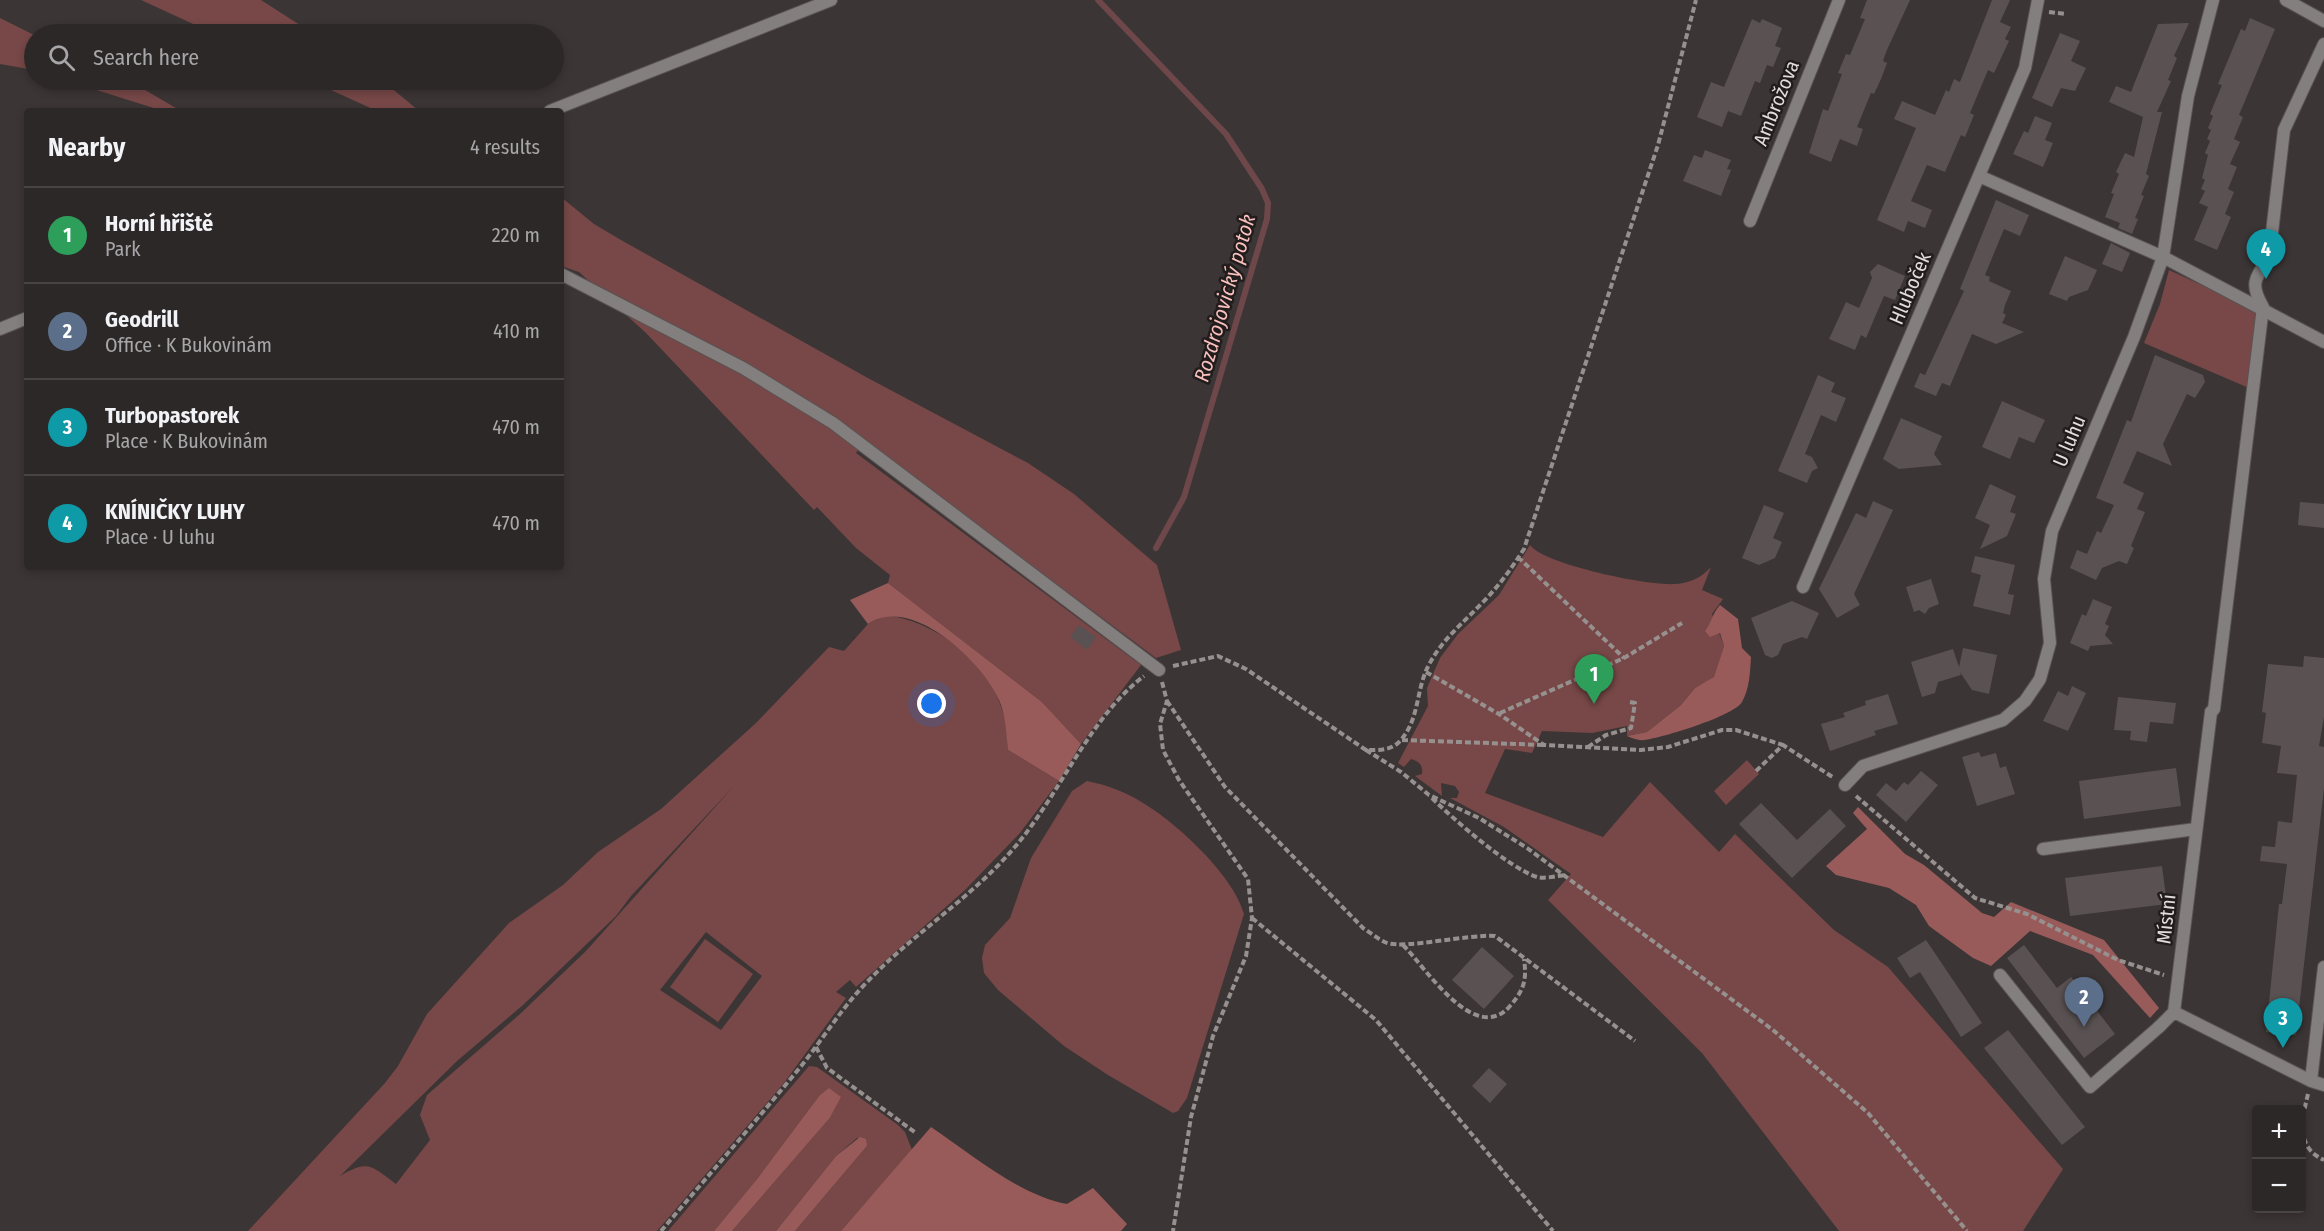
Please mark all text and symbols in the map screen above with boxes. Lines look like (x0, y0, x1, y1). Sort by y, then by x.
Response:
search box (24, 24, 564, 90)
icon: search (45, 41, 78, 74)
text: Search here (93, 44, 199, 71)
street label: Ambrožova (1748, 57, 1804, 149)
text: Nearby (48, 132, 125, 163)
text: 4 results (470, 135, 540, 159)
text: Horní hřiště (105, 210, 213, 237)
water label: Rozdrojovický potok (1189, 211, 1261, 385)
text: 1 (63, 223, 72, 247)
text: 220 m (492, 223, 540, 247)
pin: 4 (2246, 230, 2286, 279)
text: Park (105, 237, 141, 261)
street label: Hluboček (1884, 248, 1936, 328)
text: Geodrill (105, 306, 179, 333)
text: 2 (63, 319, 72, 343)
text: 410 m (493, 319, 540, 343)
text: Office · K Bukovinám (105, 333, 272, 357)
text: Turbopastorek (105, 402, 239, 429)
street label: U luhu (2048, 412, 2090, 470)
text: 3 (63, 415, 72, 439)
text: 470 m (492, 415, 540, 439)
text: Place · K Bukovinám (105, 429, 268, 453)
text: KNÍNIČKY LUHY (105, 498, 245, 525)
text: 4 (62, 511, 73, 535)
text: 470 m (492, 511, 540, 535)
text: Place · U luhu (105, 525, 215, 549)
pin: 1 (1574, 654, 1614, 704)
your location (917, 689, 946, 718)
street label: Místní (2151, 893, 2181, 945)
pin: 2 (2064, 978, 2104, 1027)
pin: 3 (2264, 998, 2302, 1048)
map controls (2252, 1105, 2306, 1213)
button: + (2252, 1105, 2306, 1159)
button: − (2252, 1159, 2306, 1213)

